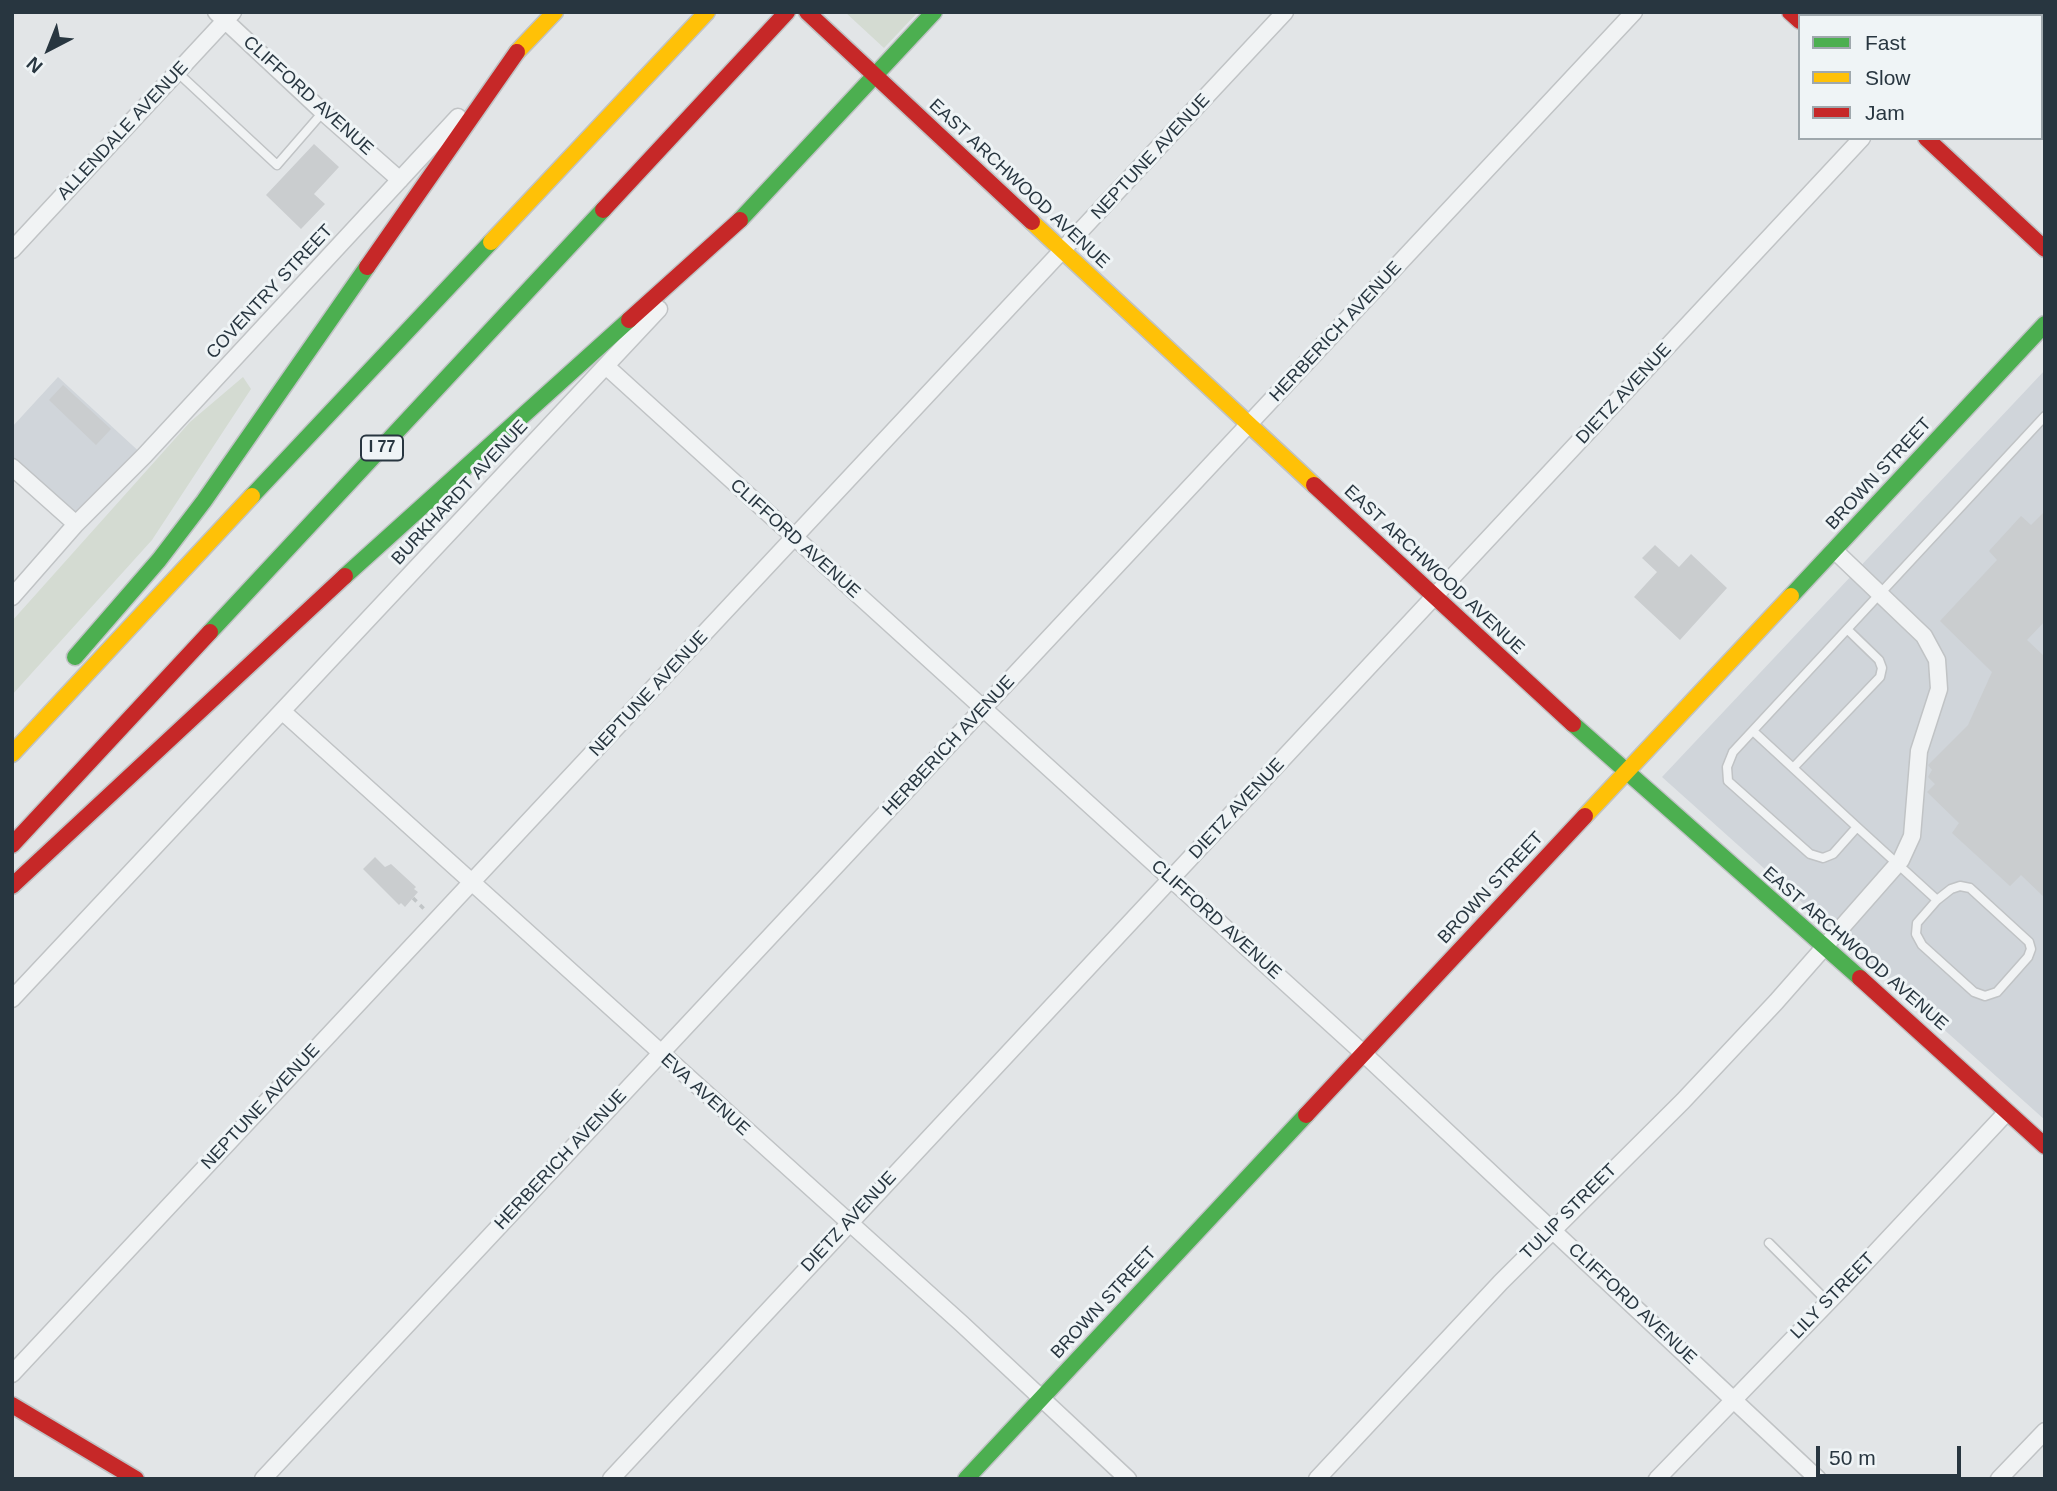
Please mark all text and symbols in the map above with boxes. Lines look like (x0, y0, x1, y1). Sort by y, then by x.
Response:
north arrow (14, 14, 84, 84)
legend (1798, 14, 2043, 140)
text: Fast (1865, 31, 1906, 54)
street label: CLIFFORD AVENUE (238, 32, 378, 160)
text: N (22, 53, 47, 77)
street label: ALLENDALE AVENUE (53, 57, 193, 205)
text: Slow (1865, 66, 1911, 89)
street label: NEPTUNE AVENUE (1087, 90, 1215, 224)
street label: EAST ARCHWOOD AVENUE (924, 95, 1114, 273)
text: Jam (1865, 101, 1905, 124)
street label: COVENTRY STREET (202, 220, 338, 364)
street label: HERBERICH AVENUE (1265, 257, 1407, 407)
street label: DIETZ AVENUE (1572, 339, 1676, 449)
street label: BROWN STREET (1822, 414, 1936, 534)
street label: BURKHARDT AVENUE (387, 416, 533, 570)
road number: I 77 (361, 436, 403, 461)
street label: CLIFFORD AVENUE (725, 475, 865, 603)
street label: EAST ARCHWOOD AVENUE (1339, 481, 1529, 659)
street label: NEPTUNE AVENUE (585, 627, 713, 761)
street label: HERBERICH AVENUE (878, 671, 1020, 821)
street label: DIETZ AVENUE (1185, 754, 1289, 864)
street label: BROWN STREET (1434, 828, 1548, 948)
street label: CLIFFORD AVENUE (1146, 856, 1286, 984)
street label: EAST ARCHWOOD AVENUE (1758, 863, 1952, 1035)
street label: NEPTUNE AVENUE (197, 1040, 325, 1174)
street label: EVA AVENUE (656, 1049, 754, 1141)
street label: HERBERICH AVENUE (490, 1085, 632, 1235)
street label: TULIP STREET (1516, 1159, 1622, 1265)
street label: DIETZ AVENUE (797, 1167, 901, 1277)
street label: CLIFFORD AVENUE (1563, 1239, 1701, 1369)
street label: BROWN STREET (1047, 1243, 1161, 1363)
street label: LILY STREET (1786, 1248, 1880, 1344)
scale bar (1819, 1432, 1964, 1476)
text: 50 m (1829, 1446, 1876, 1469)

